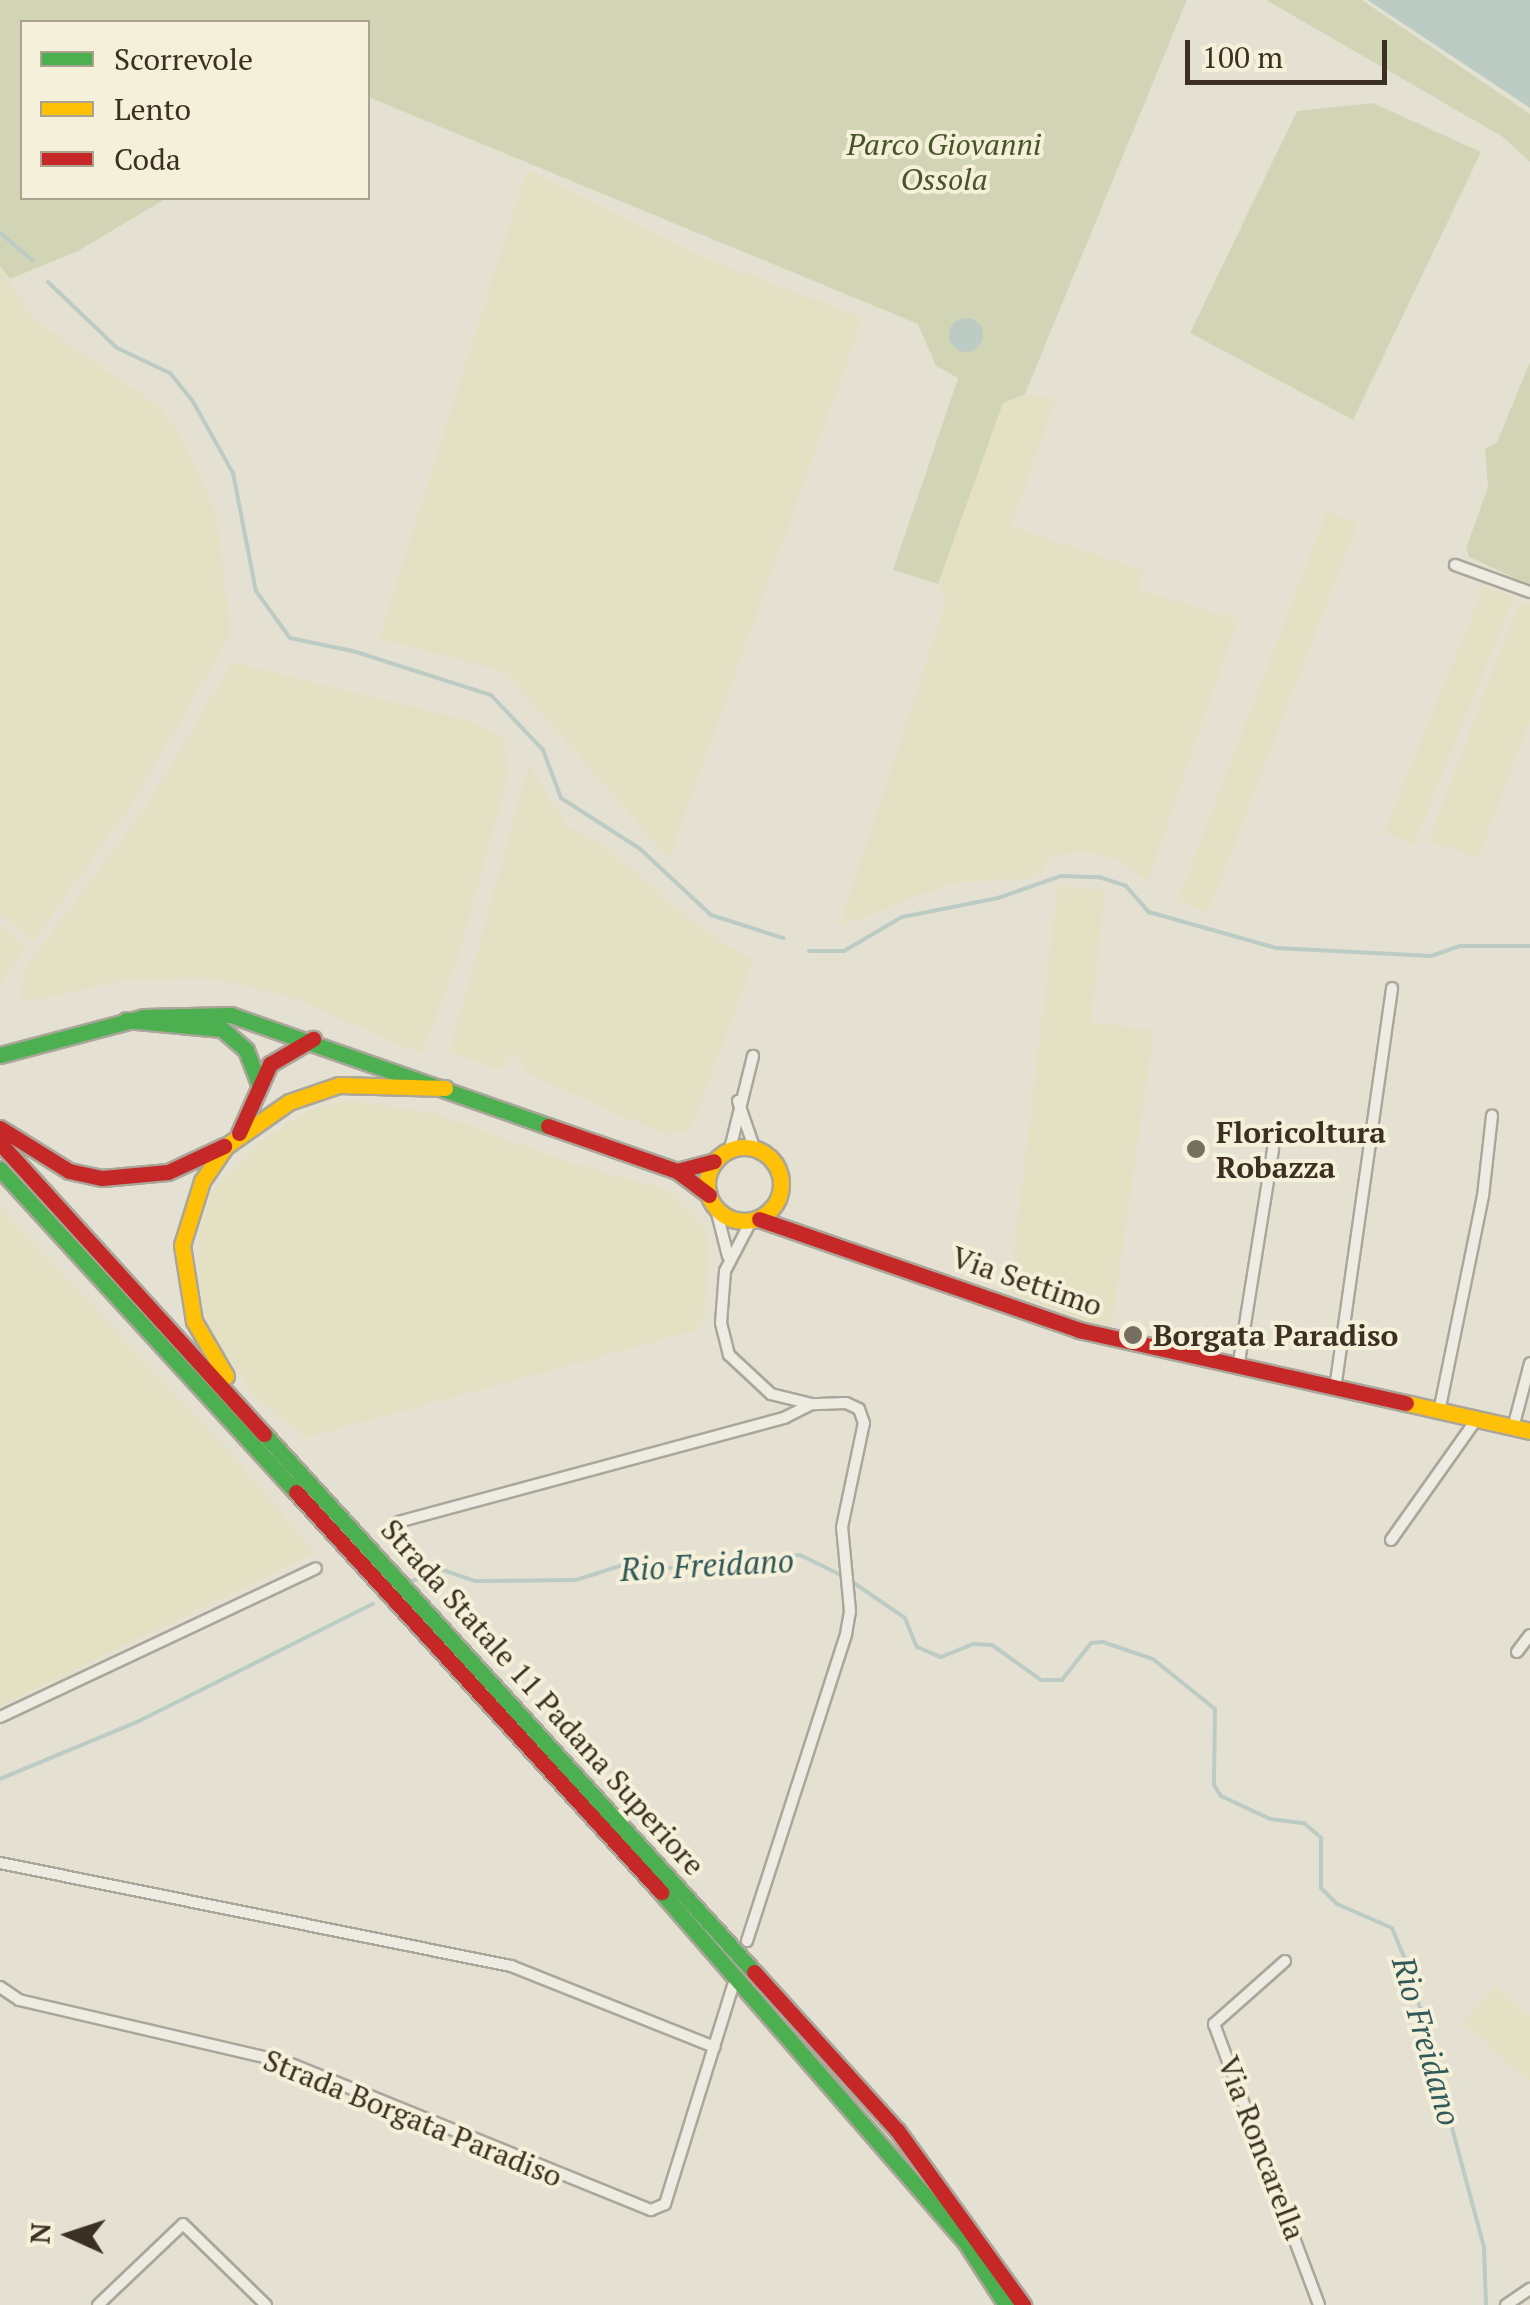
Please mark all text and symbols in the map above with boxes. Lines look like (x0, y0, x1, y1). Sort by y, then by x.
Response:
legend (20, 20, 370, 200)
scale bar (1190, 20, 1392, 82)
text: 100 m (1202, 37, 1283, 77)
text: Scorrevole (114, 39, 253, 79)
text: Lento (114, 89, 191, 129)
park label: Parco Giovanni Ossola (847, 126, 1041, 196)
text: Coda (114, 139, 181, 179)
place label: Floricoltura Robazza (1216, 1114, 1386, 1184)
marker: Floricoltura Robazza (1185, 1138, 1207, 1160)
street label: Via Settimo (947, 1238, 1107, 1324)
place label: Borgata Paradiso (1153, 1317, 1398, 1353)
marker: Borgata Paradiso (1122, 1324, 1144, 1346)
street label: Strada Statale 11 Padana Superiore (374, 1512, 712, 1882)
water label: Rio Freidano (619, 1541, 795, 1589)
water label: Rio Freidano (1385, 1952, 1469, 2130)
street label: Strada Borgata Paradiso (258, 2042, 568, 2194)
street label: Via Roncarella (1210, 2051, 1314, 2245)
north arrow (20, 2185, 120, 2285)
text: N (21, 2222, 59, 2245)

